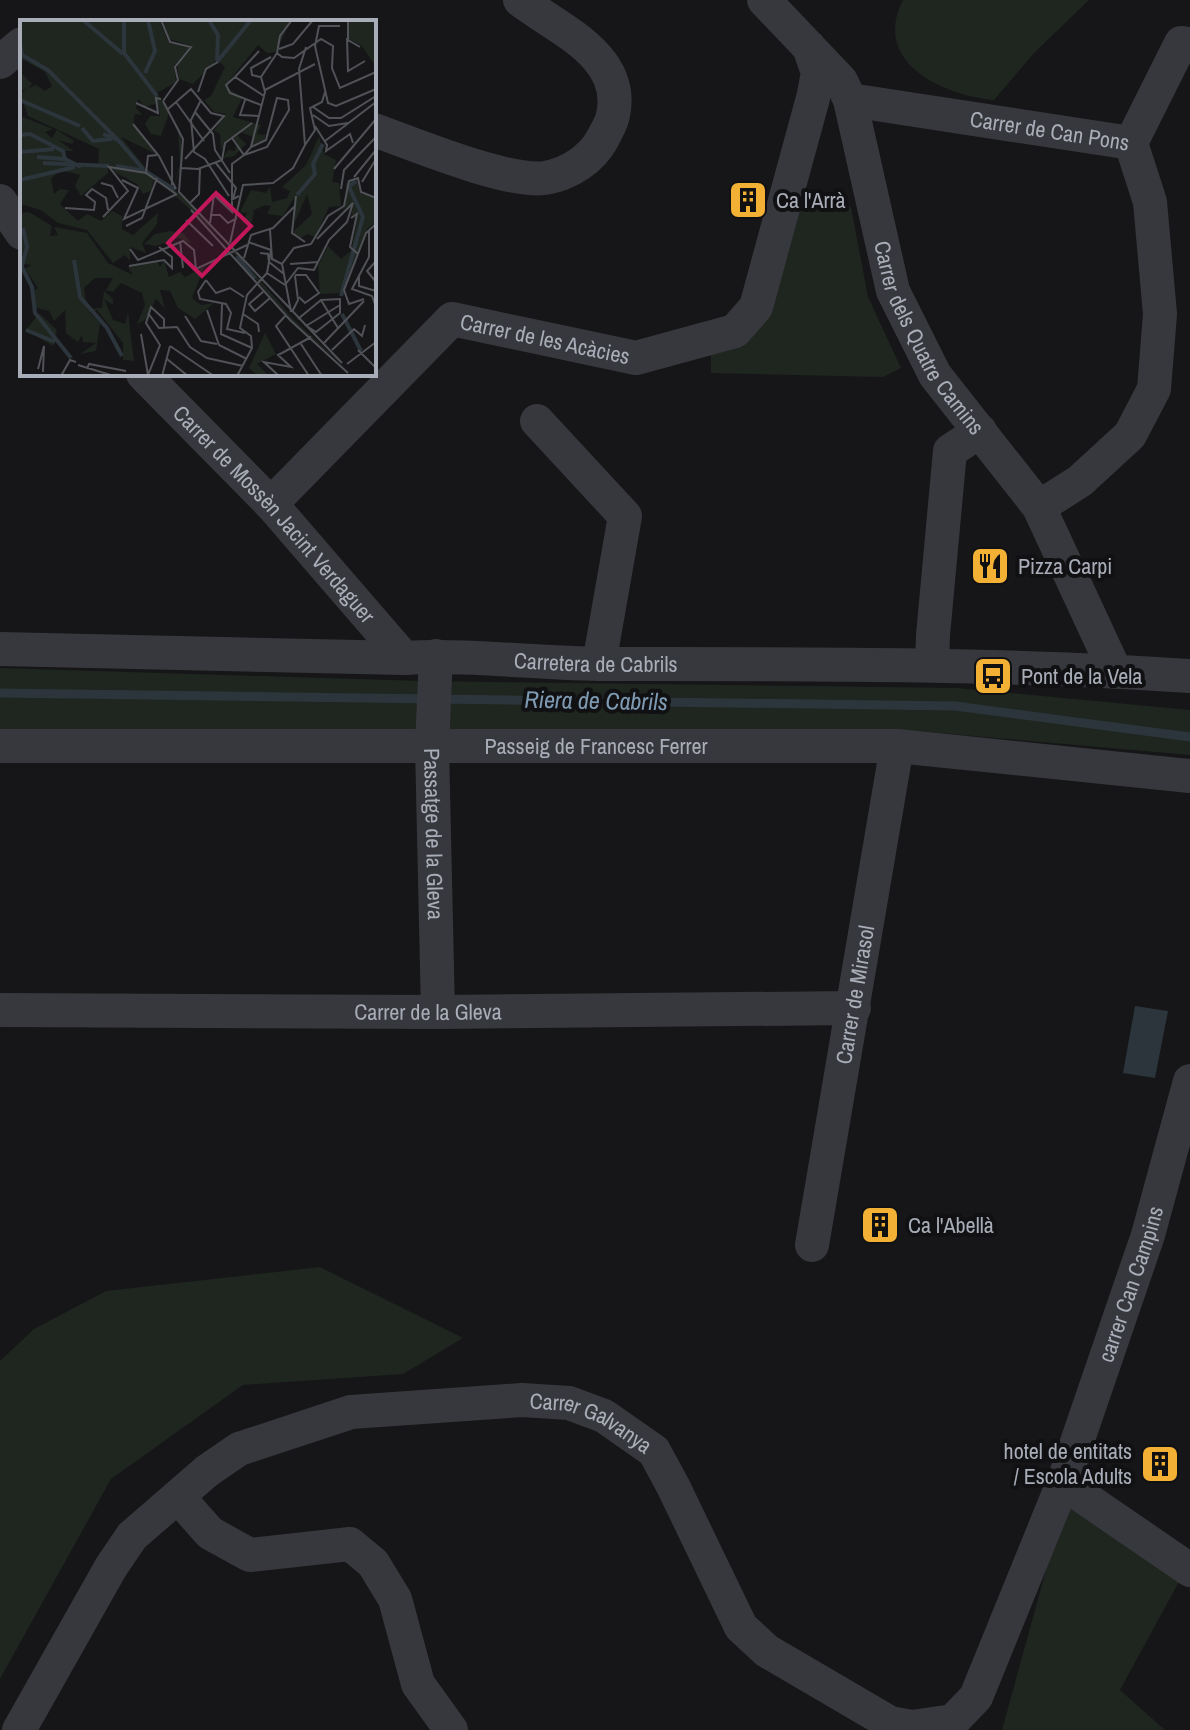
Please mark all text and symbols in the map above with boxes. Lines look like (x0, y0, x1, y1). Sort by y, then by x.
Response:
inset map (20, 20, 376, 376)
street label: Carrer de Can Pons (968, 104, 1131, 158)
building icon: Ca l'Arrà (727, 179, 769, 221)
place label: Ca l'Arrà (776, 185, 846, 215)
street label: Carrer dels Quatre Camins (867, 238, 991, 441)
street label: Carrer de les Acàcies (458, 306, 633, 371)
street label: Carrer de Mossèn Jacint Verdaguer (167, 398, 382, 629)
restaurant icon: Pizza Carpi (969, 545, 1011, 587)
place label: Pizza Carpi (1018, 551, 1112, 581)
street label: Carretera de Cabrils (513, 645, 678, 679)
bus stop icon: Pont de la Vela (972, 655, 1014, 697)
place label: Pont de la Vela (1021, 661, 1142, 691)
water label: Riera de Cabrils (524, 683, 668, 717)
street label: Passeig de Francesc Ferrer (484, 731, 708, 761)
street label: Passatge de la Gleva (417, 748, 451, 920)
street label: Carrer de Mirasol (828, 923, 881, 1066)
street label: Carrer de la Gleva (354, 996, 502, 1027)
street label: carrer Can Campins (1091, 1203, 1170, 1366)
building icon: Ca l'Abellà (859, 1204, 901, 1246)
place label: Ca l'Abellà (908, 1210, 994, 1240)
street label: Carrer Galvanya (529, 1386, 658, 1460)
place label: hotel de entitats / Escola Adults (1004, 1436, 1132, 1491)
building icon: hotel de entitats / Escola Adults (1139, 1443, 1181, 1485)

